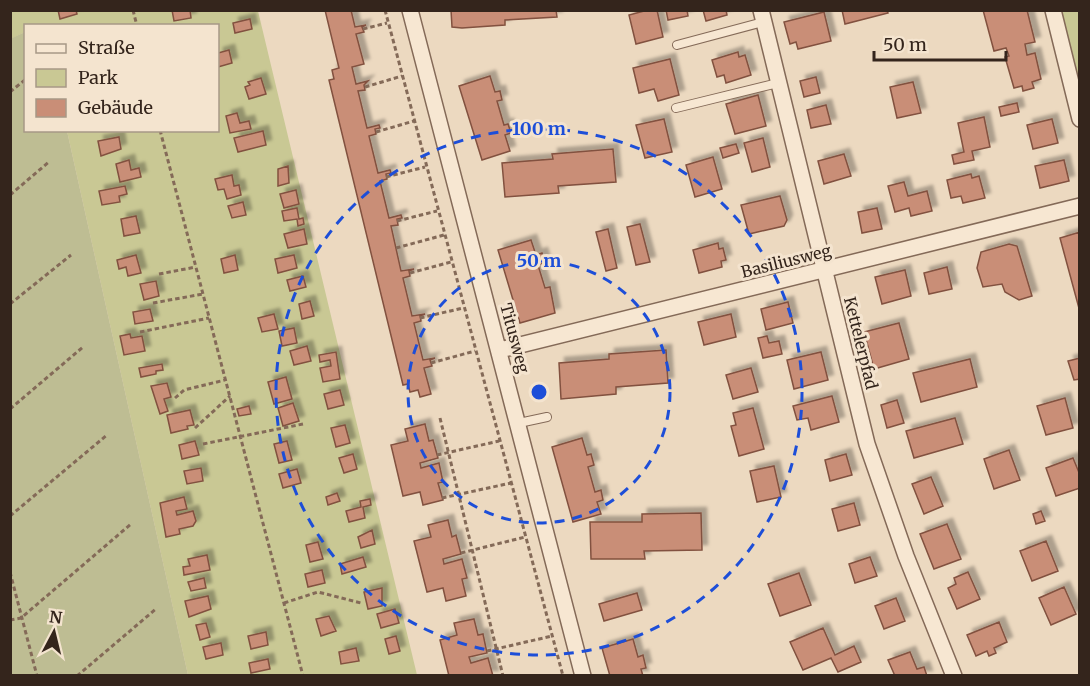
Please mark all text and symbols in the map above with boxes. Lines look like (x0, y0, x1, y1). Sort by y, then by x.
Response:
legend (24, 24, 219, 132)
scale bar (874, 24, 1006, 62)
text: 50 m (883, 33, 927, 56)
text: Straße (78, 36, 135, 59)
text: Park (78, 66, 119, 89)
text: Gebäude (78, 96, 153, 119)
text: 100 m (512, 117, 566, 140)
street label: Basiliusweg (739, 240, 833, 282)
text: 50 m (517, 249, 561, 272)
street label: Kettelerpfad (840, 295, 882, 392)
street label: Titusweg (496, 301, 534, 376)
centre of rings (529, 382, 549, 402)
north arrow (24, 602, 84, 662)
text: N (48, 606, 64, 628)

